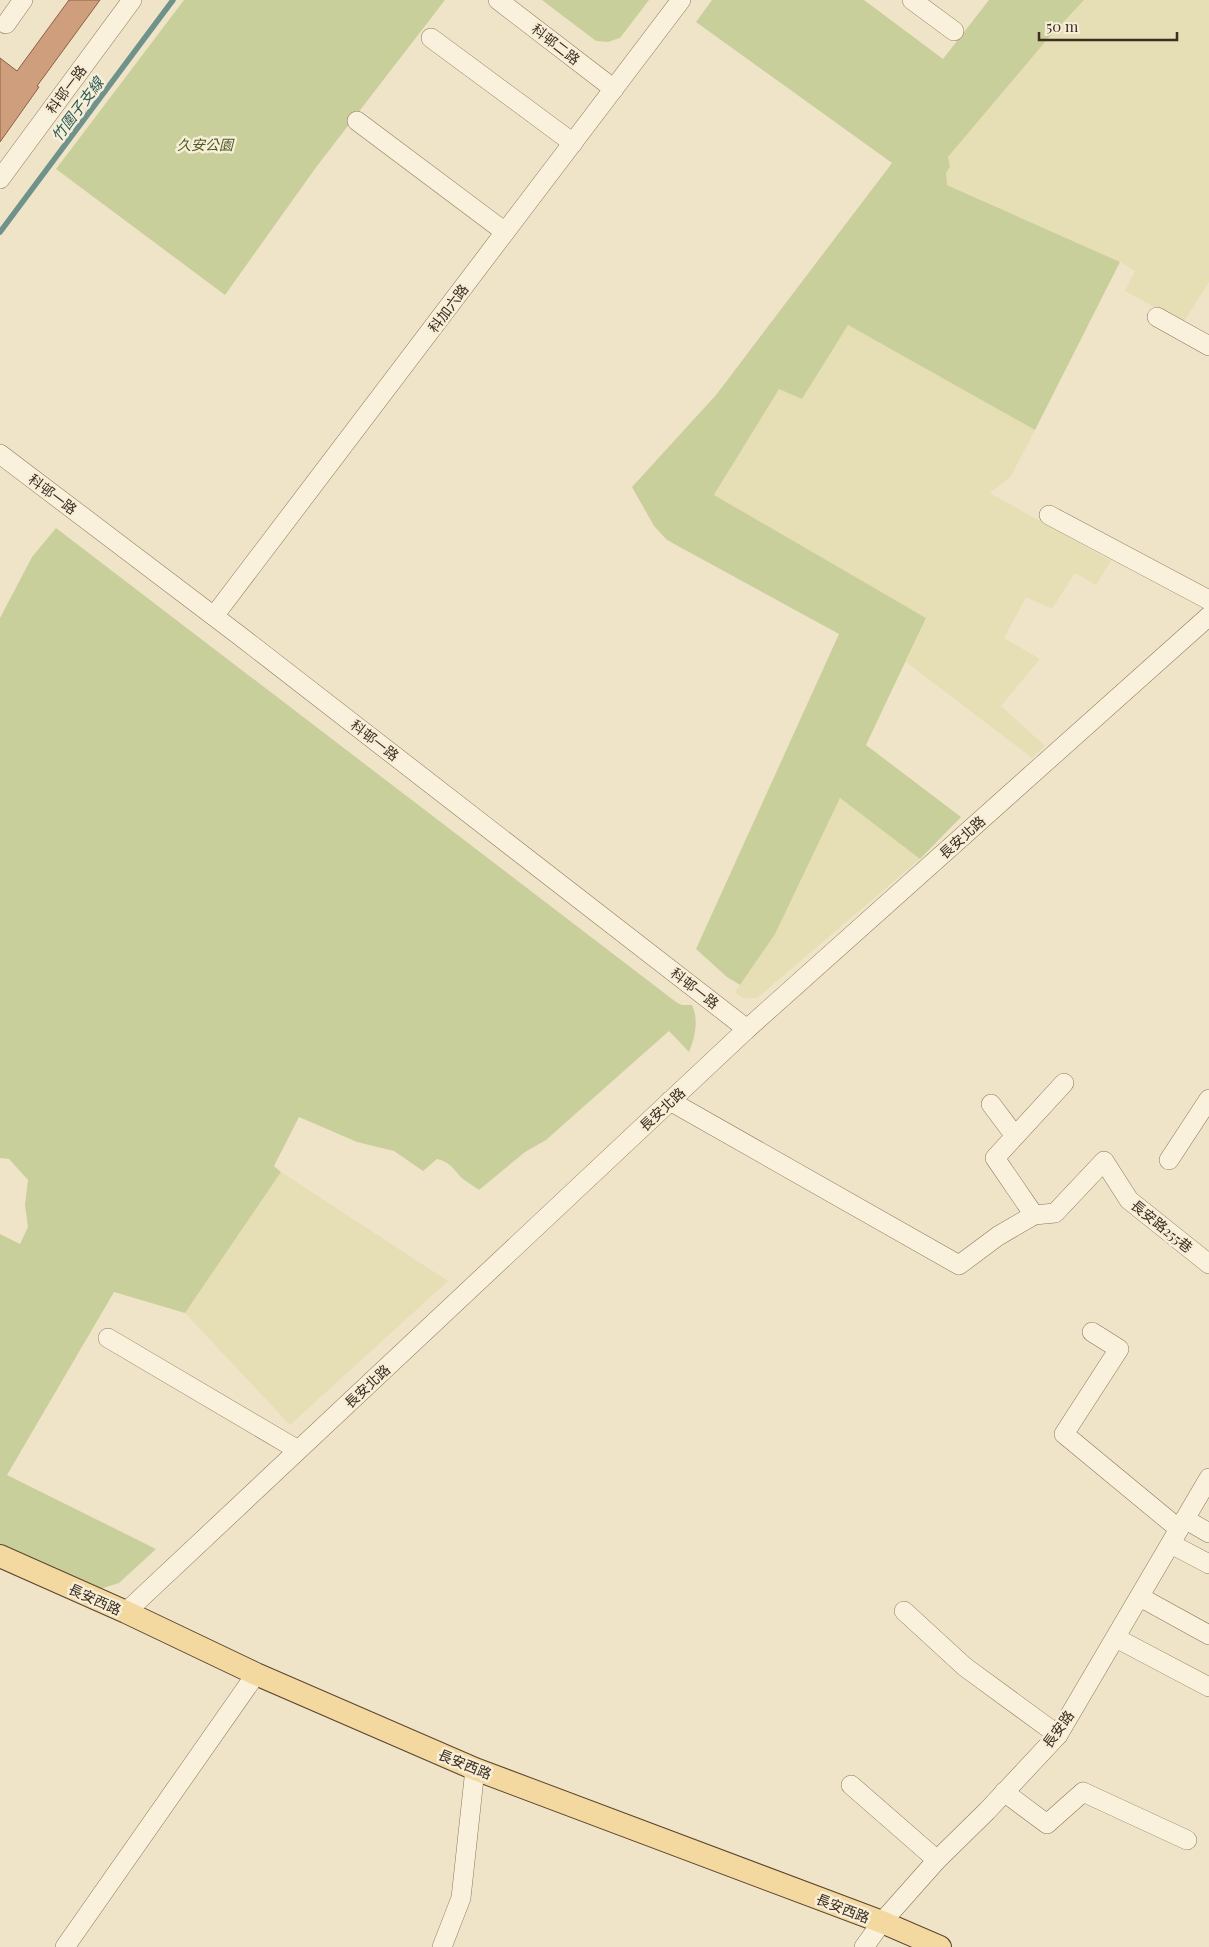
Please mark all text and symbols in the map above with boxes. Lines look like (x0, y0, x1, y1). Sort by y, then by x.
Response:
scale bar (1039, 10, 1176, 42)
text: 50 m (1046, 16, 1079, 36)
street label: 科邨二路 (528, 19, 584, 69)
street label: 科邨一路 (42, 61, 90, 117)
water label: 竹圍子支線 (46, 71, 109, 145)
park label: 久安公園 (177, 135, 235, 154)
street label: 科加六路 (424, 280, 472, 336)
street label: 科邨一路 (25, 470, 81, 518)
street label: 科邨一路 (347, 715, 403, 765)
street label: 長安北路 (935, 811, 989, 863)
street label: 科邨一路 (667, 963, 723, 1013)
street label: 長安北路 (635, 1083, 689, 1135)
street label: 長安路255巷 (1127, 1195, 1197, 1257)
street label: 長安北路 (340, 1360, 394, 1412)
street label: 長安西路 (66, 1579, 124, 1619)
street label: 長安路 (1038, 1706, 1078, 1752)
street label: 長安西路 (435, 1745, 495, 1783)
street label: 長安西路 (813, 1889, 873, 1927)

